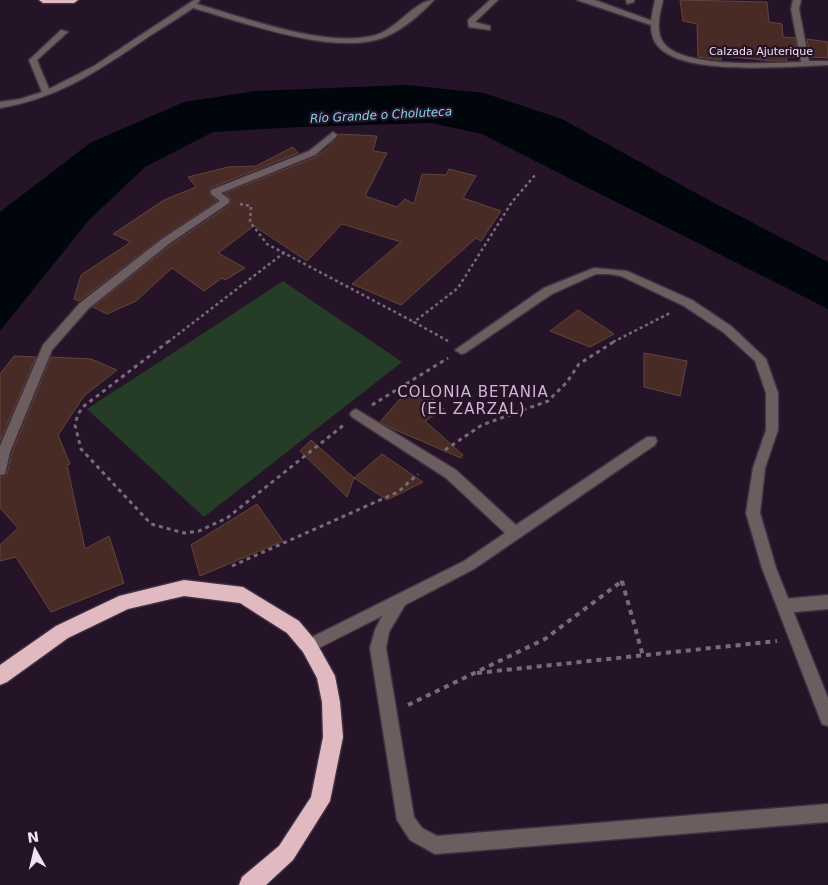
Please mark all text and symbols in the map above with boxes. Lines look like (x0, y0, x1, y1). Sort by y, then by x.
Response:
street label: Calzada Ajuterique (709, 45, 813, 58)
water label: Río Grande o Choluteca (310, 104, 452, 126)
district label: COLONIA BETANIA (EL ZARZAL) (397, 383, 549, 418)
north arrow (10, 825, 60, 875)
text: N (26, 828, 40, 846)

